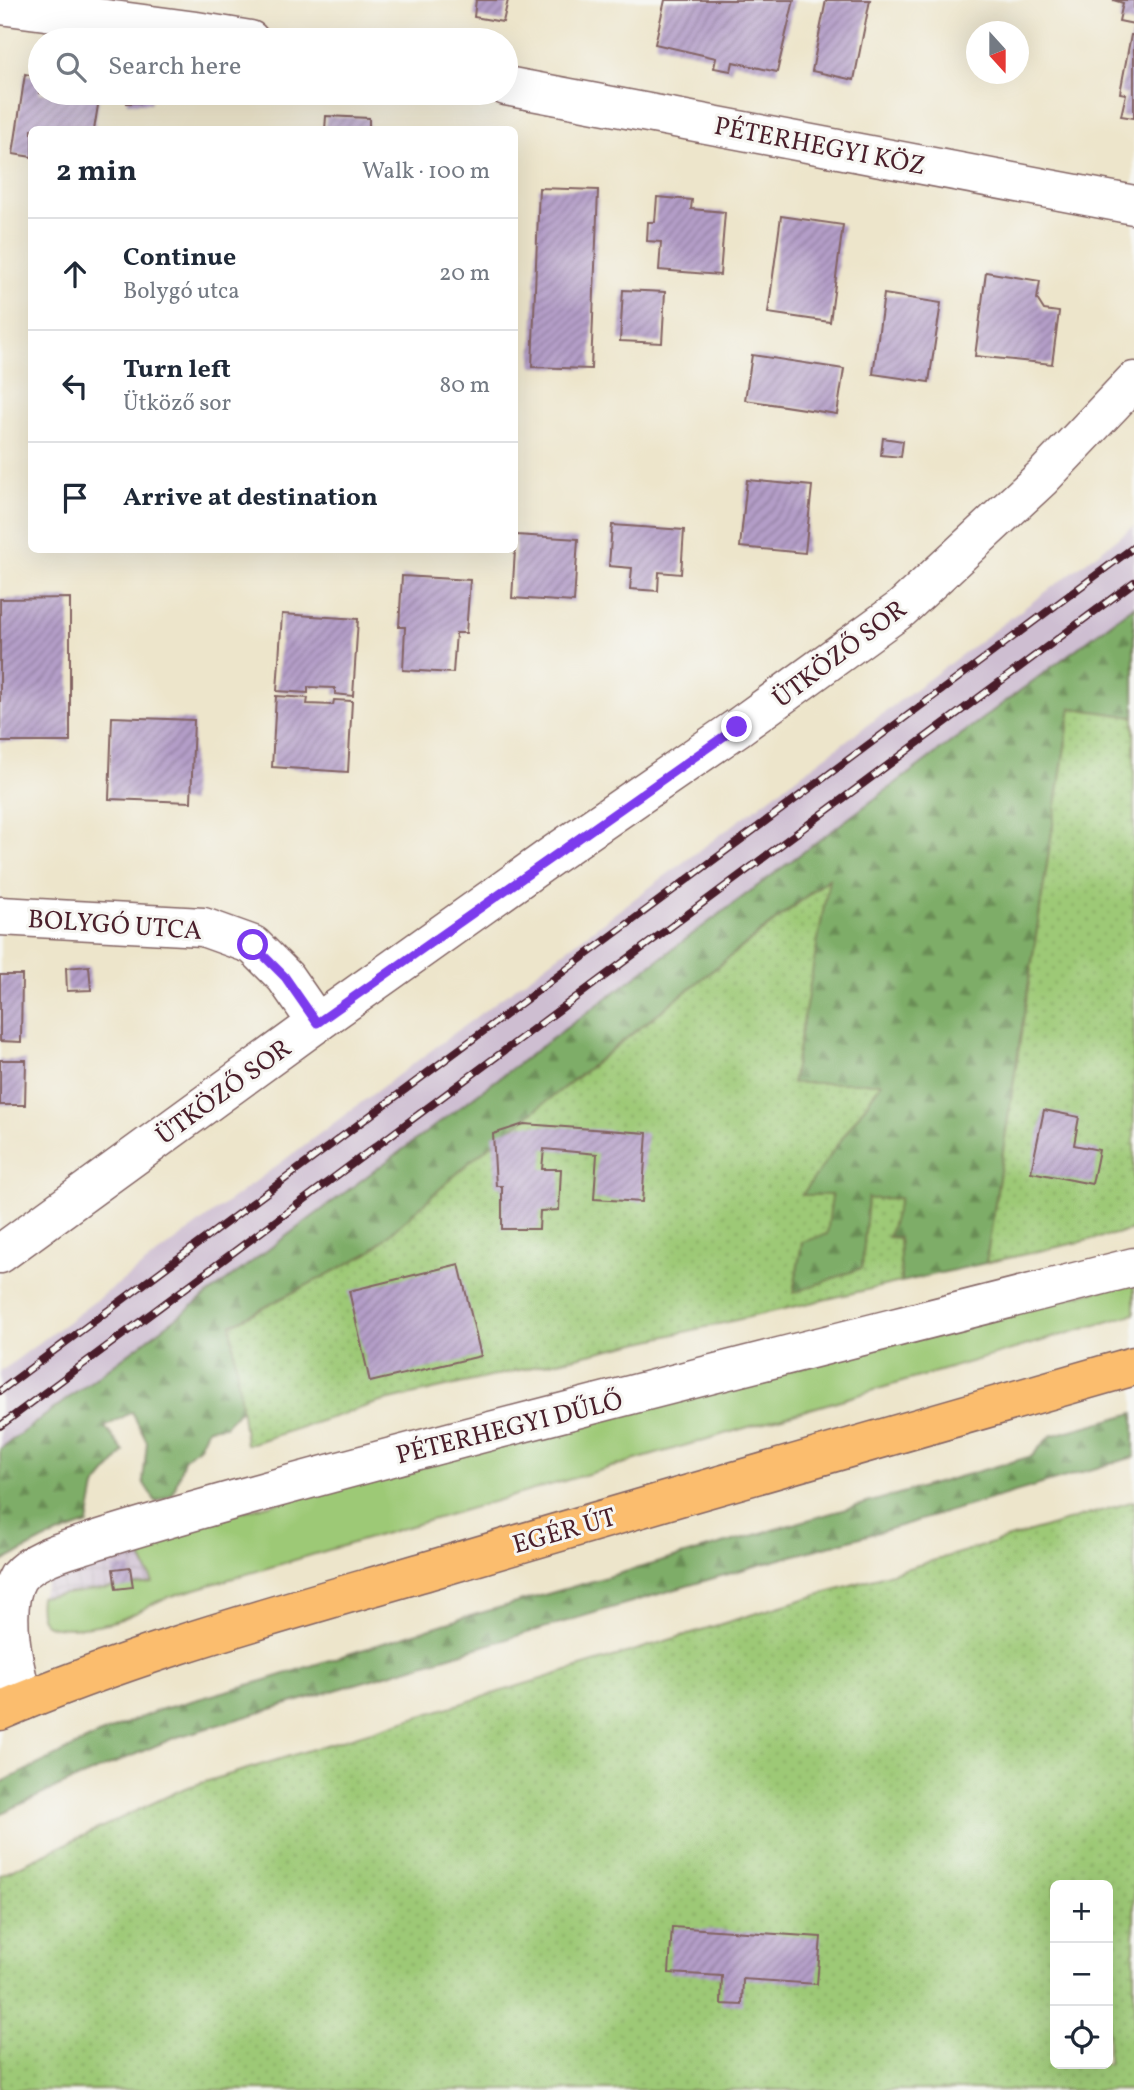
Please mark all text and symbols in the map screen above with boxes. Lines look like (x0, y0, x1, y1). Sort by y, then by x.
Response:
north arrow (966, 21, 1029, 84)
search box (28, 28, 518, 105)
icon: search (52, 48, 90, 86)
text: Search here (108, 49, 241, 85)
street label: PÉTERHEGYI KÖZ (711, 109, 928, 185)
text: 2 min (56, 151, 137, 193)
text: Walk · 100 m (362, 156, 490, 188)
text: Continue (123, 240, 236, 276)
icon: ahead (56, 255, 94, 293)
text: 20 m (439, 258, 490, 290)
text: Bolygó utca (123, 276, 240, 308)
text: Turn left (123, 352, 231, 388)
icon: left (56, 367, 94, 405)
text: 80 m (440, 370, 490, 402)
text: Ütköző sor (123, 388, 231, 420)
icon: arrive (56, 479, 94, 517)
text: Arrive at destination (123, 480, 378, 516)
street label: ÜTKÖZŐ SOR (766, 592, 915, 717)
route end (721, 711, 752, 742)
street label: BOLYGÓ UTCA (27, 902, 203, 950)
route start (237, 929, 268, 960)
street label: ÜTKÖZŐ SOR (149, 1031, 300, 1154)
street label: PÉTERHEGYI DŰLŐ (392, 1383, 627, 1475)
street label: EGÉR ÚT (509, 1500, 620, 1564)
map controls (1050, 1880, 1113, 2069)
button: + (1050, 1880, 1113, 1943)
button: − (1050, 1943, 1113, 2006)
button: locate (1050, 2006, 1113, 2069)

